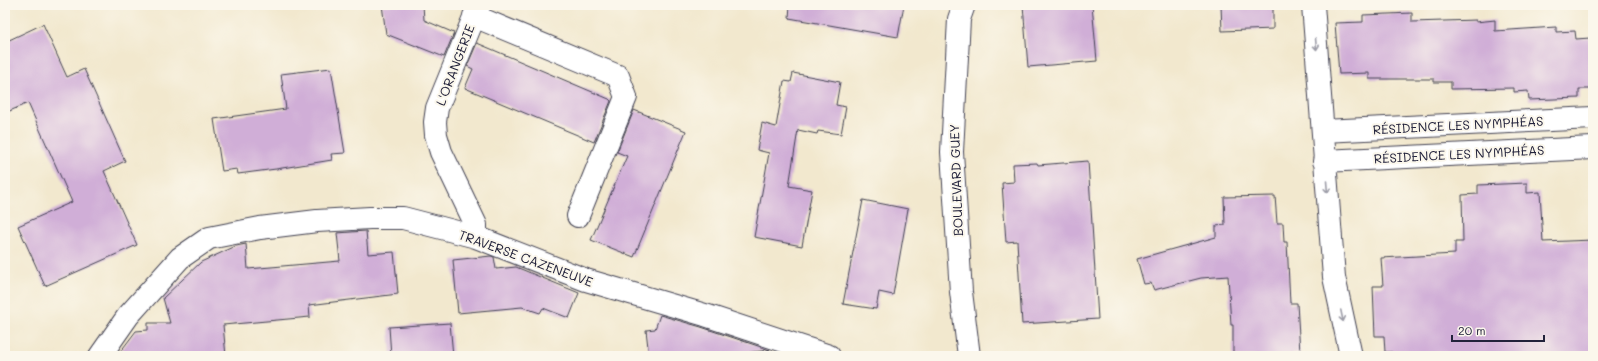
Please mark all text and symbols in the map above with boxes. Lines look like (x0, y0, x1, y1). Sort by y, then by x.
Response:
street label: L'ORANGERIE (431, 22, 478, 108)
one-way arrow (1312, 37, 1319, 50)
street label: RÉSIDENCE LES NYMPHÉAS (1372, 112, 1544, 137)
street label: BOULEVARD GUEY (945, 124, 966, 236)
street label: RÉSIDENCE LES NYMPHÉAS (1373, 141, 1545, 166)
one-way arrow (1323, 180, 1330, 193)
street label: TRAVERSE CAZENEUVE (457, 225, 596, 290)
one-way arrow (1339, 309, 1347, 322)
scale bar (1452, 317, 1544, 343)
text: 20 m (1458, 322, 1486, 338)

